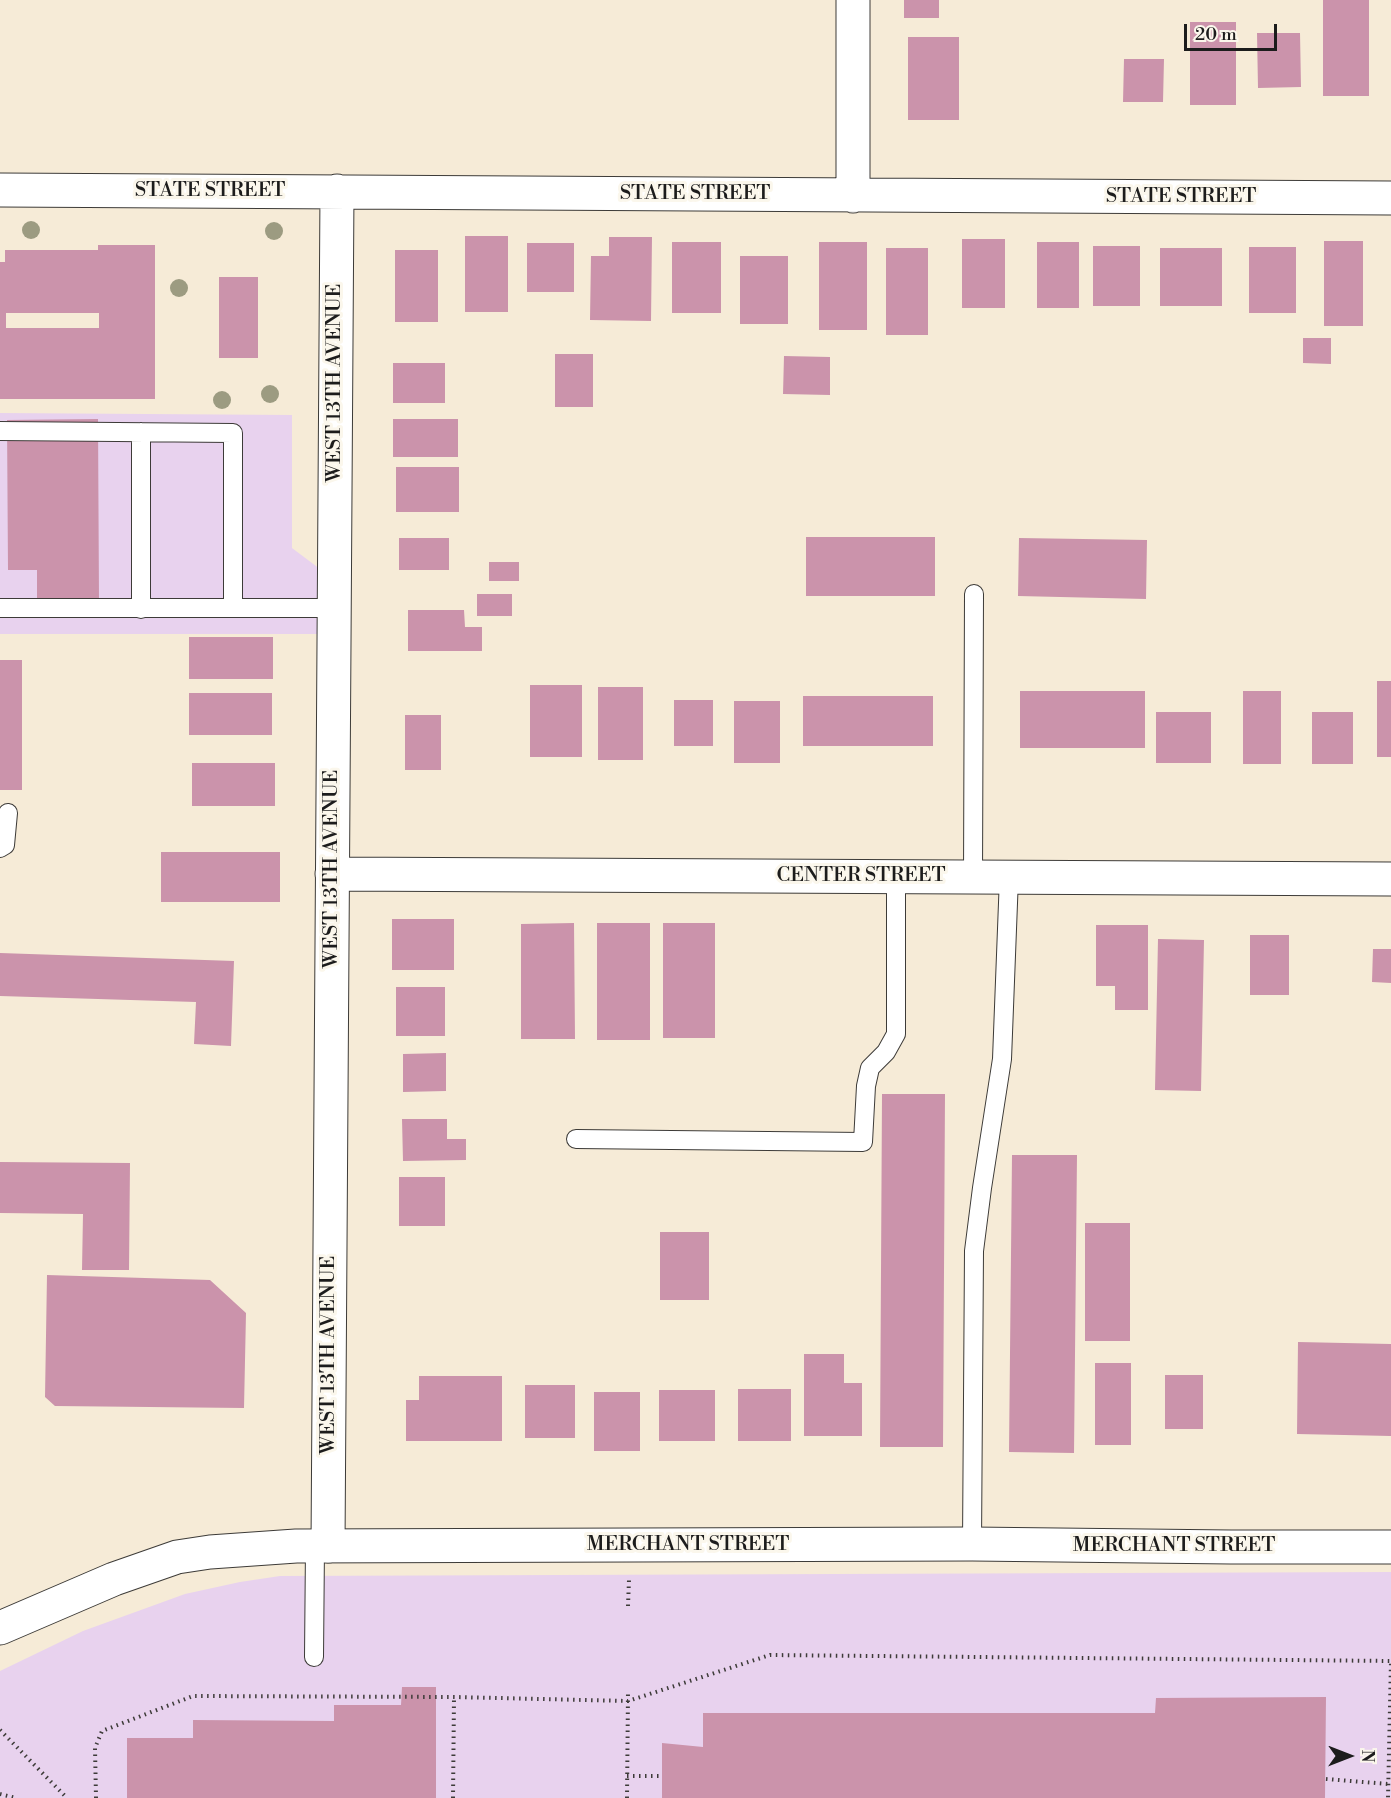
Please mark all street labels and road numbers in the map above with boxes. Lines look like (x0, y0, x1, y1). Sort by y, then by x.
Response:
street label: STATE STREET (135, 179, 285, 203)
street label: STATE STREET (620, 182, 770, 206)
street label: STATE STREET (1106, 185, 1256, 209)
street label: WEST 13TH AVENUE (323, 284, 347, 482)
street label: WEST 13TH AVENUE (320, 770, 344, 968)
street label: CENTER STREET (777, 864, 945, 888)
street label: WEST 13TH AVENUE (317, 1256, 341, 1454)
street label: MERCHANT STREET (587, 1533, 789, 1557)
street label: MERCHANT STREET (1073, 1534, 1275, 1558)

